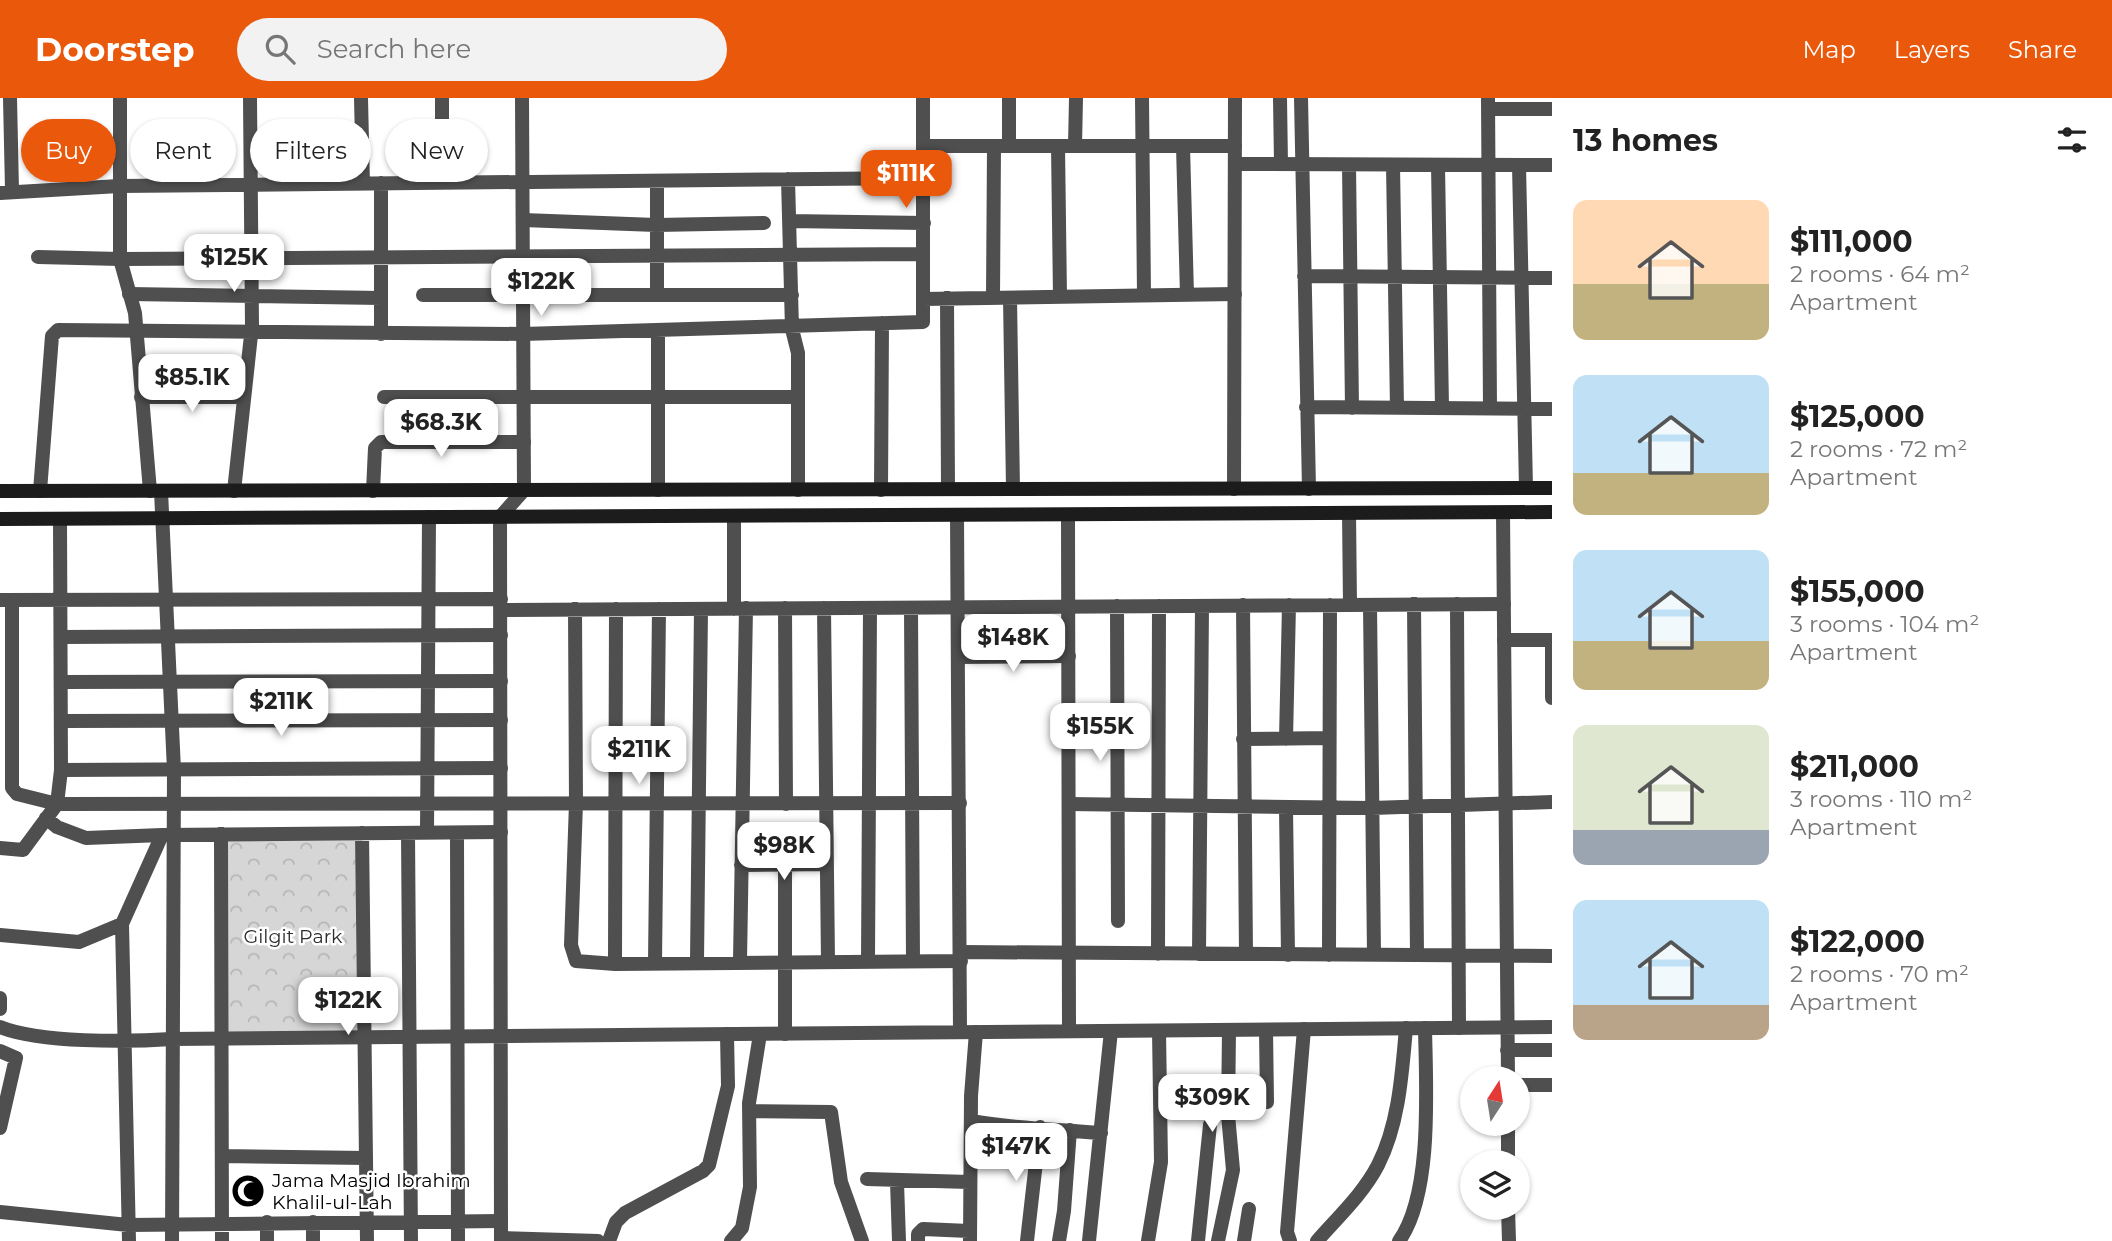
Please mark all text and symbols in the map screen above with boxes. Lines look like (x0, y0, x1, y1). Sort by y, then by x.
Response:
search box (237, 18, 727, 81)
text: Doorstep (35, 29, 195, 69)
icon: search (261, 30, 299, 68)
text: Search here (317, 33, 471, 65)
text: Map (1802, 35, 1856, 64)
text: Layers (1894, 35, 1970, 64)
text: Share (2008, 35, 2077, 64)
chip: Buy (21, 119, 116, 182)
chip: Rent (130, 119, 236, 182)
chip: Filters (250, 119, 371, 182)
chip: New (385, 119, 488, 182)
icon: filters (2053, 121, 2091, 159)
text: 13 homes (1573, 122, 1718, 159)
pin: $111K (857, 150, 955, 210)
text: $111K (877, 159, 935, 187)
text: $111,000 (1790, 223, 1913, 260)
icon: home (1629, 228, 1713, 312)
pin: $125K (185, 234, 283, 294)
text: $125K (200, 243, 268, 271)
pin: $122K (492, 258, 590, 318)
text: 2 rooms · 64 m² (1790, 260, 1970, 288)
text: $122K (507, 267, 575, 295)
text: Apartment (1790, 288, 1918, 316)
pin: $85.1K (135, 354, 249, 414)
text: $85.1K (154, 363, 230, 391)
text: $125,000 (1790, 398, 1925, 435)
pin: $68.3K (384, 400, 498, 459)
icon: home (1629, 403, 1713, 487)
text: $68.3K (400, 408, 482, 436)
text: 2 rooms · 72 m² (1790, 435, 1967, 463)
text: Apartment (1790, 463, 1918, 491)
text: $155,000 (1790, 573, 1925, 610)
icon: home (1629, 578, 1713, 662)
text: 3 rooms · 104 m² (1790, 610, 1979, 638)
pin: $148K (964, 614, 1062, 674)
text: $148K (977, 623, 1049, 651)
text: Apartment (1790, 638, 1918, 666)
pin: $211K (232, 678, 330, 738)
text: $211K (249, 687, 313, 715)
pin: $155K (1051, 704, 1149, 763)
text: $155K (1066, 712, 1134, 740)
pin: $211K (590, 726, 688, 786)
text: $211K (607, 735, 671, 763)
text: $211,000 (1790, 748, 1919, 785)
icon: home (1629, 753, 1713, 837)
text: 3 rooms · 110 m² (1790, 785, 1972, 813)
text: Apartment (1790, 813, 1918, 841)
pin: $98K (743, 822, 825, 882)
text: $98K (753, 831, 815, 859)
text: $122,000 (1790, 923, 1925, 960)
park label: Gilgit Park (244, 925, 343, 948)
icon: home (1629, 928, 1713, 1012)
text: 2 rooms · 70 m² (1790, 960, 1969, 988)
pin: $122K (299, 978, 397, 1037)
text: $122K (314, 986, 382, 1014)
text: Apartment (1790, 988, 1918, 1016)
north arrow (1460, 1066, 1530, 1136)
map controls (1460, 1066, 1530, 1220)
pin: $309K (1163, 1074, 1261, 1134)
text: $309K (1174, 1083, 1250, 1111)
pin: $147K (967, 1124, 1065, 1183)
text: $147K (981, 1132, 1051, 1160)
button: layers (1460, 1150, 1530, 1220)
place label: Jama Masjid Ibrahim Khalil-ul-Lah (271, 1169, 471, 1214)
mosque icon: Jama Masjid Ibrahim Khalil-ul-Lah (229, 1172, 267, 1210)

